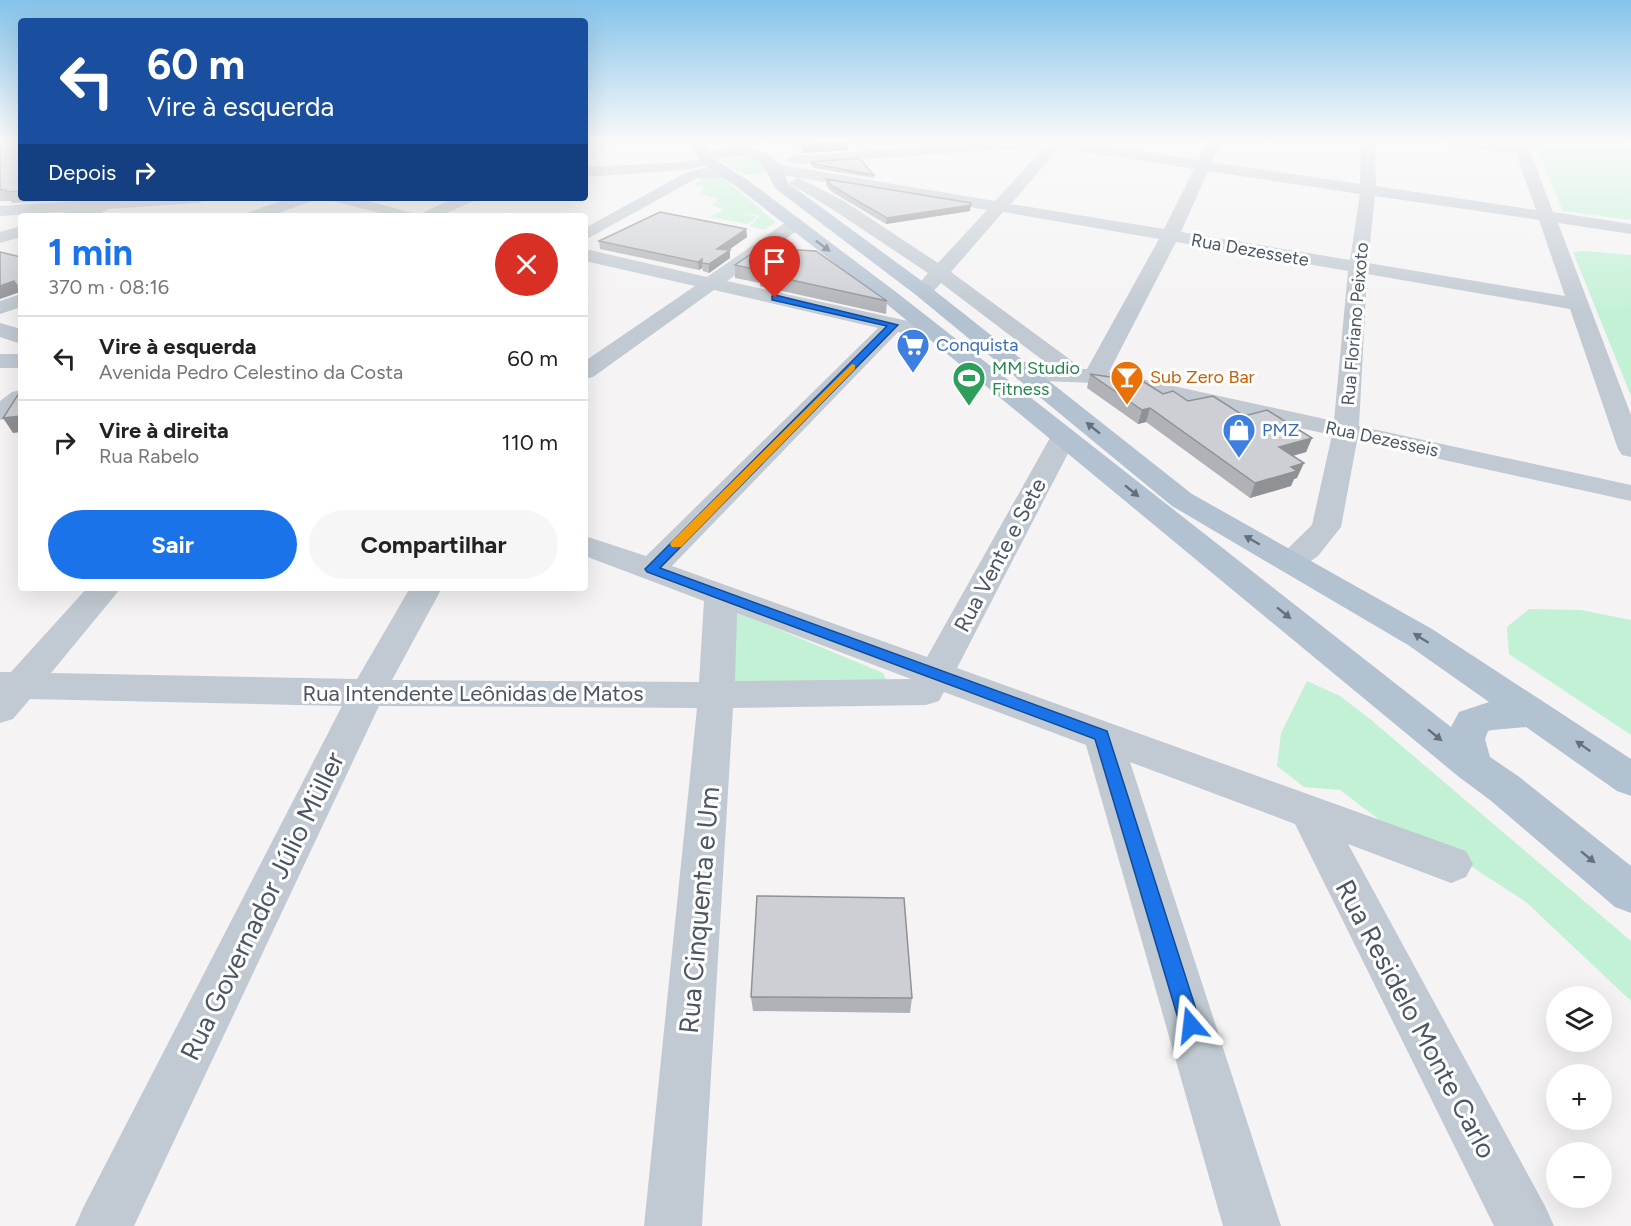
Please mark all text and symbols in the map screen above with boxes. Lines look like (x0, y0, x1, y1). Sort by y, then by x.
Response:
text: 60 m (147, 39, 245, 90)
icon: left (48, 42, 126, 120)
text: Vire à esquerda (147, 90, 334, 123)
icon: right (128, 156, 161, 189)
text: Depois (48, 159, 116, 186)
street label: Rua Dezessete (1189, 229, 1311, 271)
text: 1 min (48, 231, 133, 274)
button: close (495, 233, 558, 296)
pin (749, 236, 800, 298)
one-way arrow (815, 239, 830, 251)
street label: Rua Floriano Peixoto (1337, 241, 1373, 407)
icon: arrive (758, 245, 791, 278)
text: 370 m · 08:16 (48, 275, 169, 299)
supermarket icon: Conquista (895, 327, 931, 374)
text: Vire à esquerda (99, 333, 257, 360)
place label: Conquista (936, 334, 1018, 356)
icon: left (48, 342, 81, 375)
text: 60 m (507, 345, 558, 372)
place label: MM Studio Fitness (992, 357, 1080, 400)
bar icon: Sub Zero Bar (1109, 359, 1145, 406)
text: Avenida Pedro Celestino da Costa (99, 360, 403, 384)
sports icon: MM Studio Fitness (951, 360, 987, 407)
place label: Sub Zero Bar (1150, 366, 1255, 388)
shop icon: PMZ (1221, 412, 1257, 459)
street label: Rua Dezesseis (1323, 416, 1441, 462)
text: Vire à direita (99, 417, 229, 444)
place label: PMZ (1262, 419, 1299, 441)
one-way arrow (1085, 422, 1101, 435)
icon: right (48, 426, 81, 459)
text: 110 m (502, 429, 558, 456)
text: Rua Rabelo (99, 444, 199, 468)
street label: Rua Vente e Sete (948, 473, 1052, 637)
one-way arrow (1124, 484, 1140, 497)
button: Sair (48, 510, 297, 579)
button: Compartilhar (309, 510, 558, 579)
one-way arrow (1244, 535, 1261, 545)
one-way arrow (1276, 606, 1291, 619)
one-way arrow (1413, 632, 1429, 643)
street label: Rua Intendente Leônidas de Matos (302, 680, 644, 707)
one-way arrow (1428, 729, 1443, 741)
one-way arrow (1575, 741, 1591, 752)
street label: Rua Governador Júlio Müller (173, 746, 351, 1066)
street label: Rua Cinquenta e Um (672, 785, 726, 1035)
one-way arrow (1580, 850, 1595, 863)
street label: Rua Residelo Monte Carlo (1328, 874, 1504, 1164)
map controls (1546, 986, 1612, 1208)
button: layers (1546, 986, 1612, 1052)
position arrow (1159, 993, 1223, 1057)
button: + (1546, 1064, 1612, 1130)
button: − (1546, 1142, 1612, 1208)

